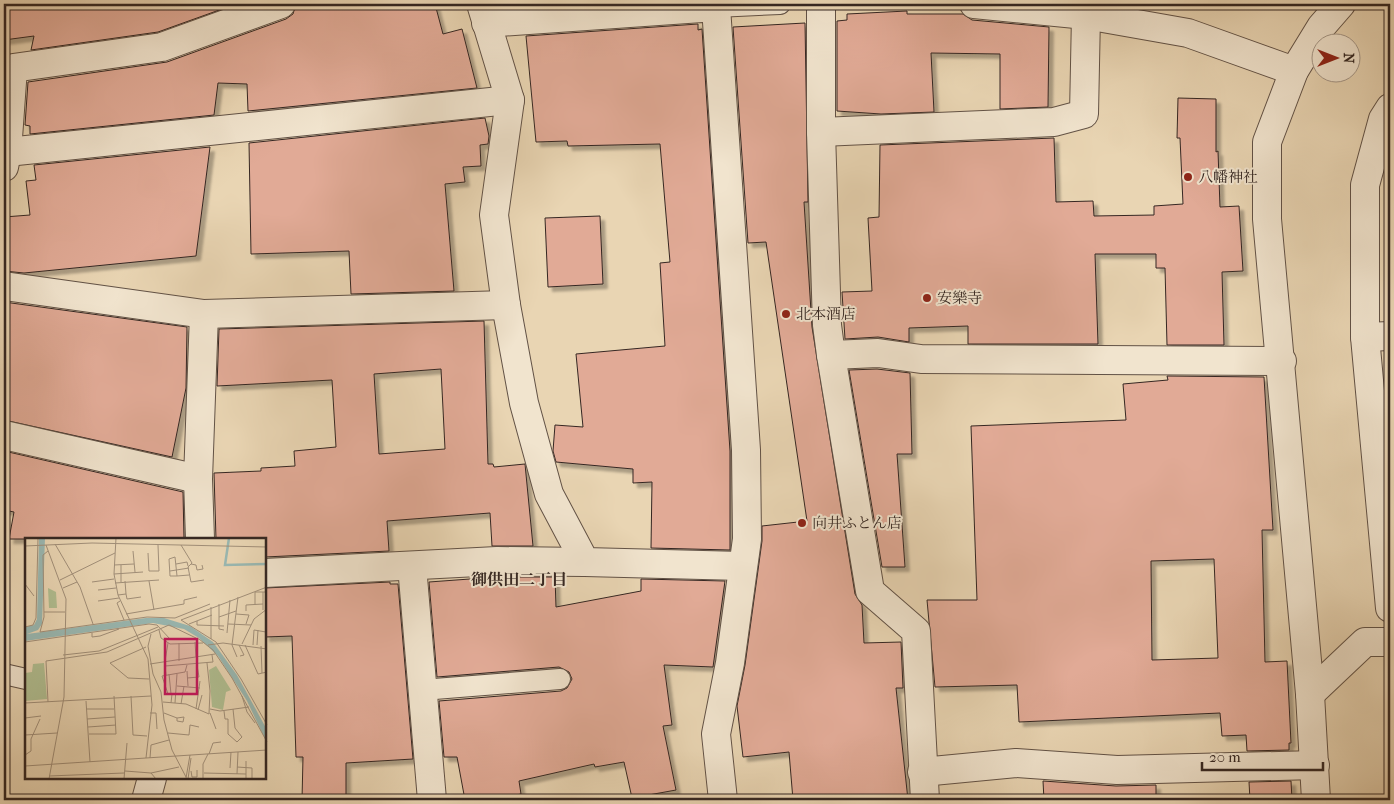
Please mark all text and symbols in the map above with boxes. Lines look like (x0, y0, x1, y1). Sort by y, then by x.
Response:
north arrow (1312, 32, 1362, 82)
text: N (1340, 53, 1357, 64)
place label: 八幡神社 (1198, 168, 1258, 186)
marker: 八幡神社 (1182, 171, 1194, 183)
place label: 安樂寺 (937, 289, 982, 307)
marker: 安樂寺 (921, 292, 933, 304)
place label: 北本酒店 (796, 305, 856, 323)
marker: 北本酒店 (780, 308, 792, 320)
place label: 向井ふとん店 (812, 514, 902, 532)
marker: 向井ふとん店 (796, 517, 808, 529)
inset map (25, 538, 266, 779)
district label: 御供田二丁目 (471, 570, 567, 589)
scale bar (1202, 739, 1323, 771)
text: 20 m (1209, 748, 1241, 766)

